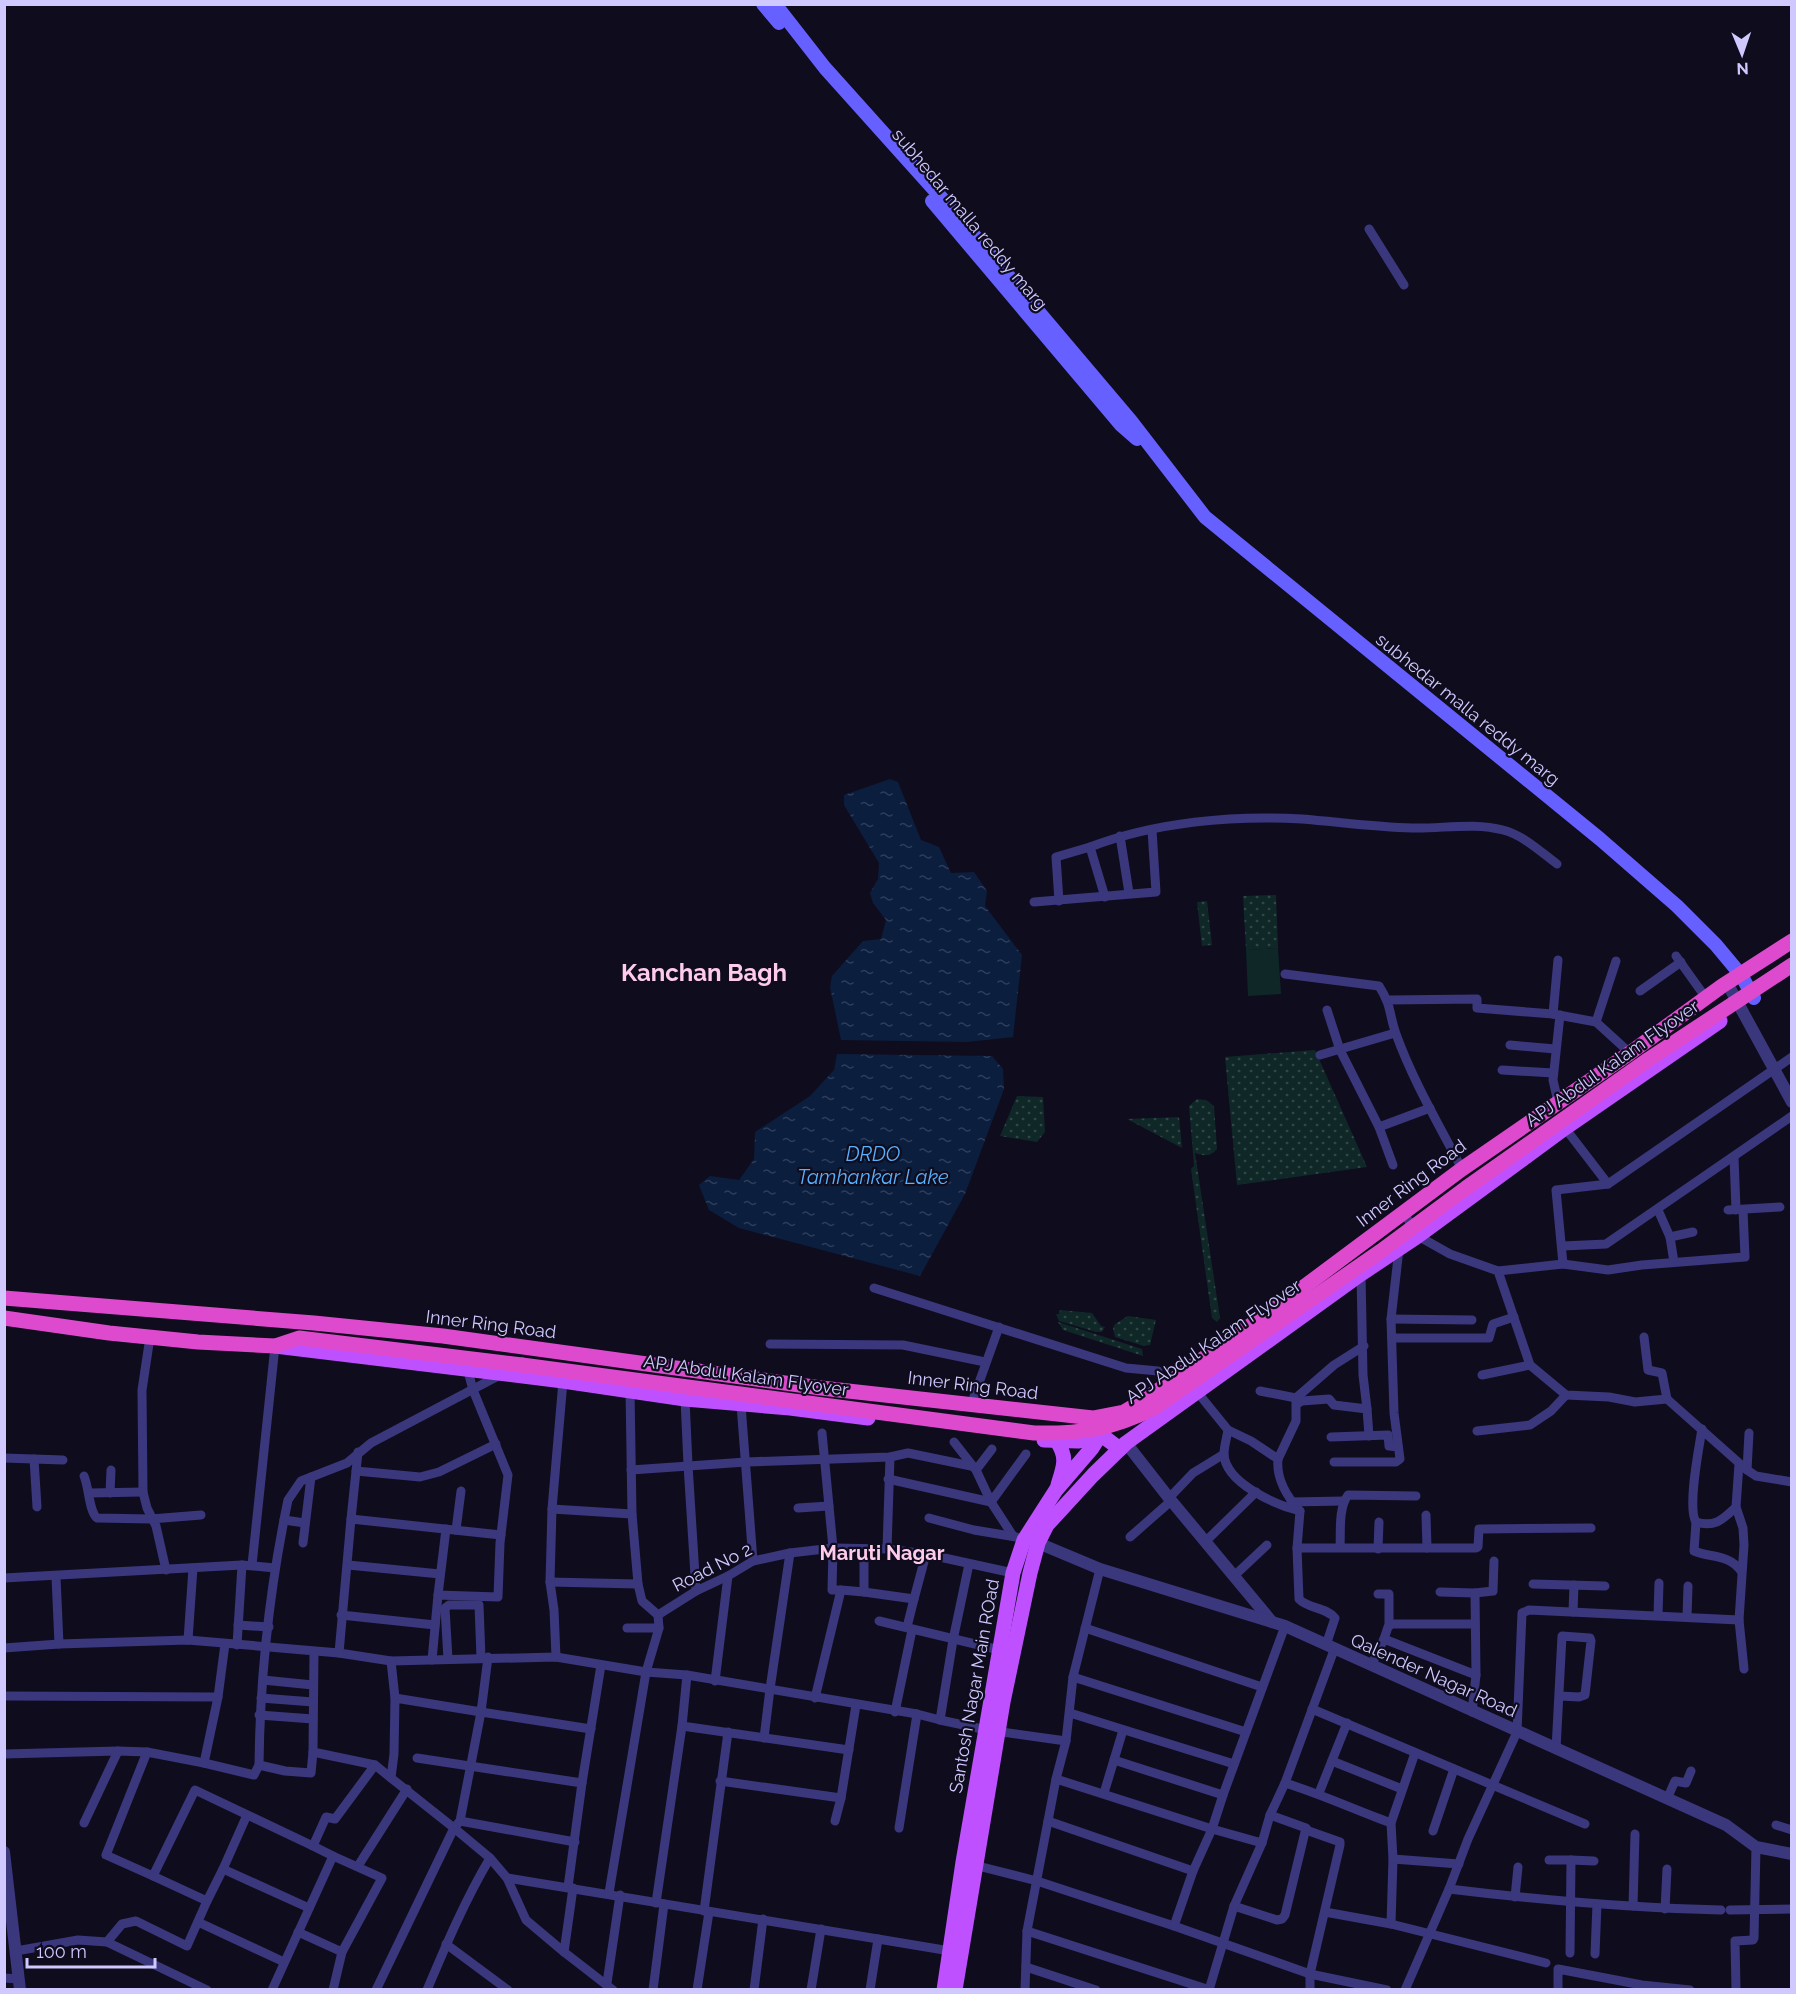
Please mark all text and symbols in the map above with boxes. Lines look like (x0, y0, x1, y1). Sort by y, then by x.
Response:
north arrow (1712, 24, 1772, 84)
text: N (1736, 59, 1749, 78)
street label: subhedar malla reddy marg (888, 124, 1052, 314)
street label: subhedar malla reddy marg (1372, 628, 1564, 790)
district label: Kanchan Bagh (621, 958, 787, 987)
street label: APJ Abdul Kalam Flyover (1521, 995, 1703, 1131)
street label: Inner Ring Road (1352, 1135, 1470, 1231)
water label: DRDO Tamhankar Lake (797, 1142, 949, 1189)
street label: APJ Abdul Kalam Flyover (1121, 1274, 1305, 1407)
street label: Inner Ring Road (424, 1306, 558, 1342)
street label: APJ Abdul Kalam Flyover (642, 1350, 850, 1400)
street label: Inner Ring Road (906, 1367, 1040, 1403)
street label: Road No 2 (669, 1538, 755, 1596)
district label: Maruti Nagar (820, 1541, 945, 1565)
street label: Santosh Nagar Main ROad (945, 1577, 1003, 1795)
street label: Qalender Nagar Road (1348, 1629, 1520, 1721)
scale bar (27, 1931, 154, 1969)
text: 100 m (36, 1941, 87, 1962)

